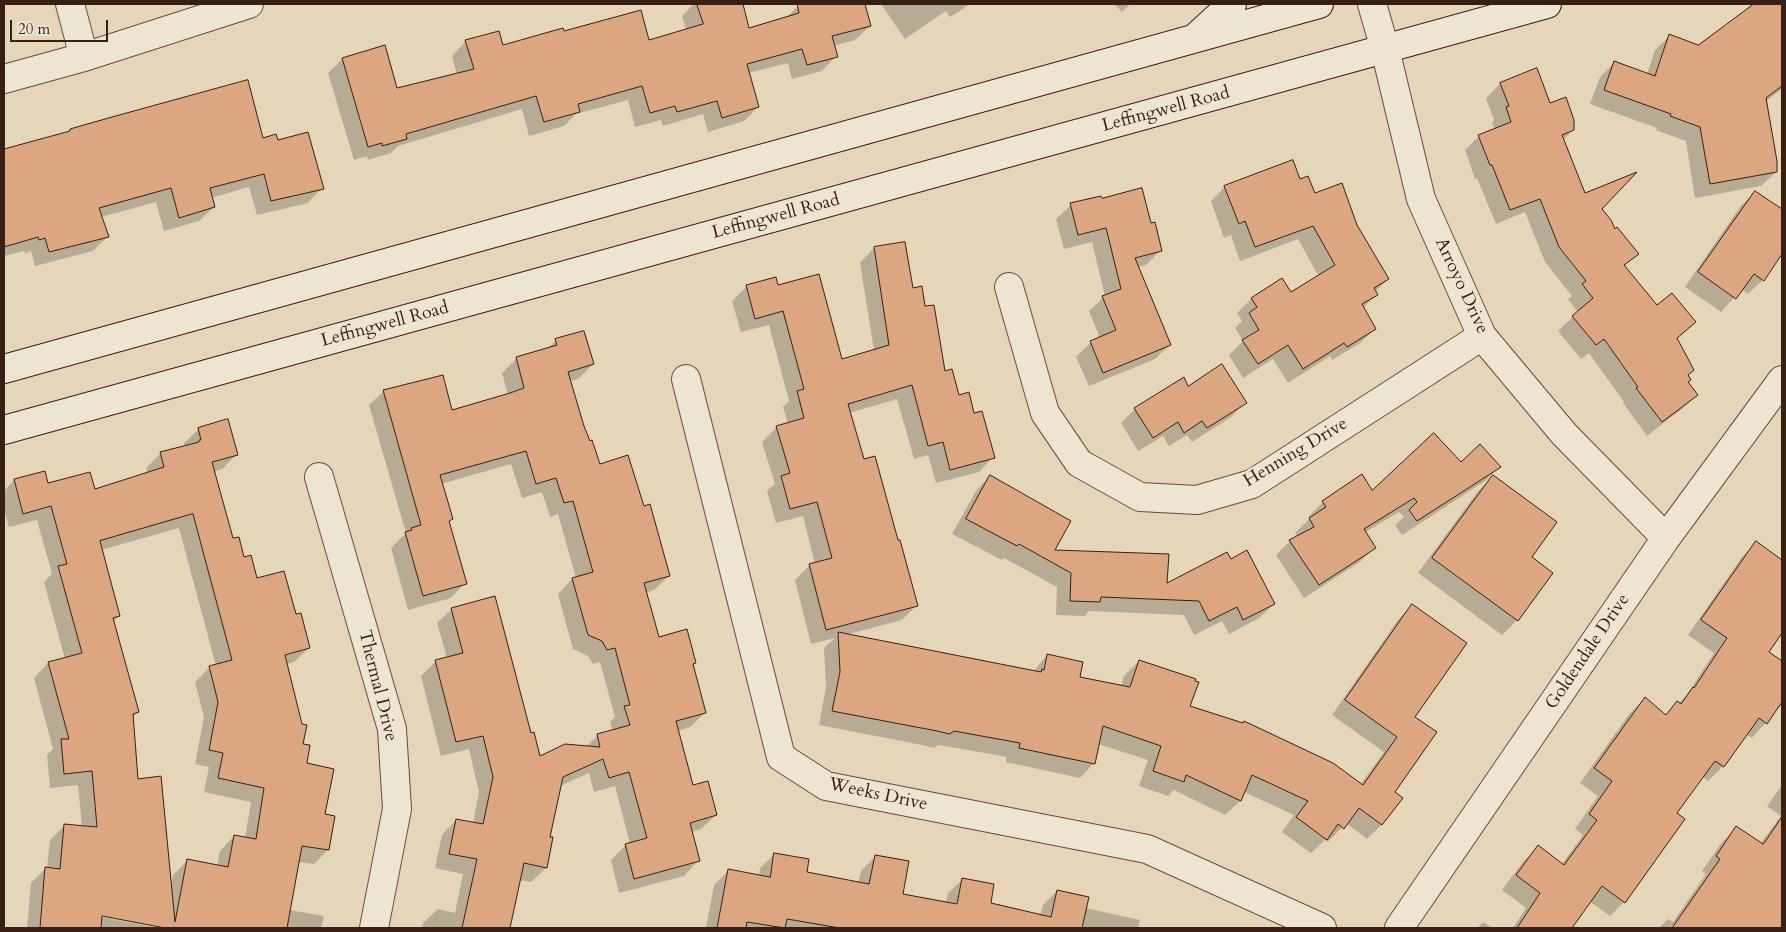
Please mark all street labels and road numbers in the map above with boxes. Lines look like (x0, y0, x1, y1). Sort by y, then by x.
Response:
street label: Leffingwell Road (1100, 83, 1232, 137)
street label: Leffingwell Road (710, 190, 842, 244)
street label: Arroyo Drive (1429, 235, 1493, 337)
street label: Leffingwell Road (319, 298, 451, 352)
street label: Henning Drive (1240, 414, 1352, 492)
street label: Goldendale Drive (1541, 590, 1635, 714)
street label: Thermal Drive (353, 628, 401, 744)
street label: Weeks Drive (827, 774, 929, 816)

